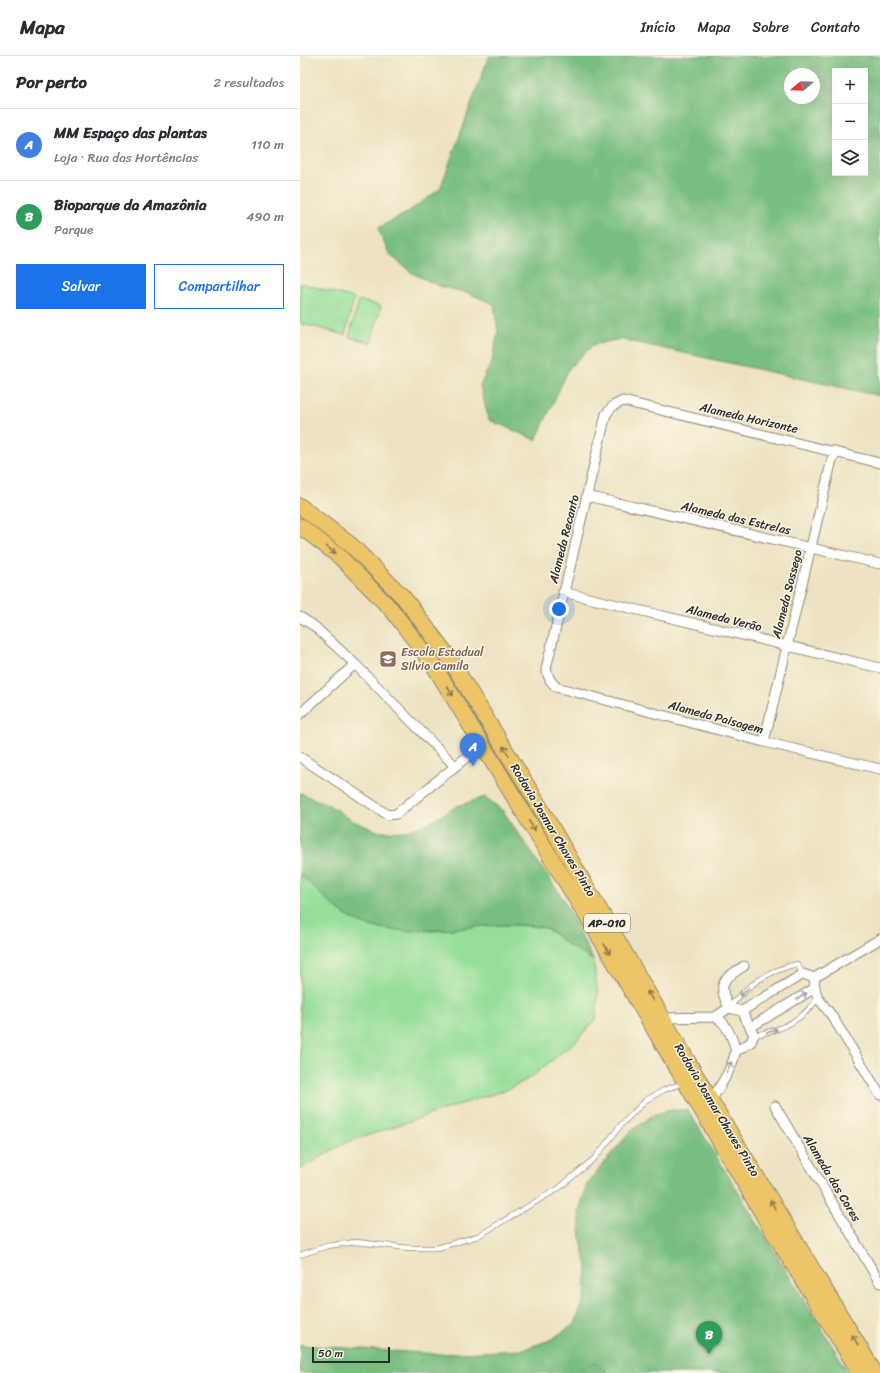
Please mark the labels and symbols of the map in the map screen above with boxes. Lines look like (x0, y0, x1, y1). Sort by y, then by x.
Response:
north arrow (784, 68, 820, 104)
street label: Alameda Horizonte (697, 396, 800, 440)
street label: Alameda Recanto (542, 492, 586, 587)
street label: Alameda das Estrelas (678, 494, 794, 541)
one-way arrow (325, 545, 336, 554)
street label: Alameda Sossego (765, 547, 809, 642)
street label: Alameda Verão (683, 598, 764, 638)
your location (549, 599, 569, 619)
place label: Escola Estadual Silvio Camilo (401, 641, 484, 677)
school or university icon: Escola Estadual Silvio Camilo (378, 649, 398, 669)
one-way arrow (446, 685, 454, 696)
street label: Alameda Paisagem (665, 693, 766, 740)
pin: A (460, 733, 486, 766)
one-way arrow (502, 746, 510, 757)
street label: Rodovia Josmar Chaves Pinto (504, 759, 602, 901)
one-way arrow (529, 820, 537, 832)
road number: AP-010 (584, 914, 630, 932)
one-way arrow (603, 943, 611, 954)
one-way arrow (739, 987, 749, 996)
one-way arrow (645, 990, 653, 1002)
one-way arrow (796, 991, 808, 999)
one-way arrow (766, 1027, 779, 1034)
street label: Rodovia Josmar Chaves Pinto (668, 1039, 766, 1181)
one-way arrow (726, 1061, 734, 1073)
street label: Alameda das Cores (797, 1129, 867, 1226)
one-way arrow (769, 1200, 777, 1211)
pin: B (696, 1321, 722, 1354)
one-way arrow (851, 1335, 859, 1346)
scale bar (312, 1345, 390, 1364)

